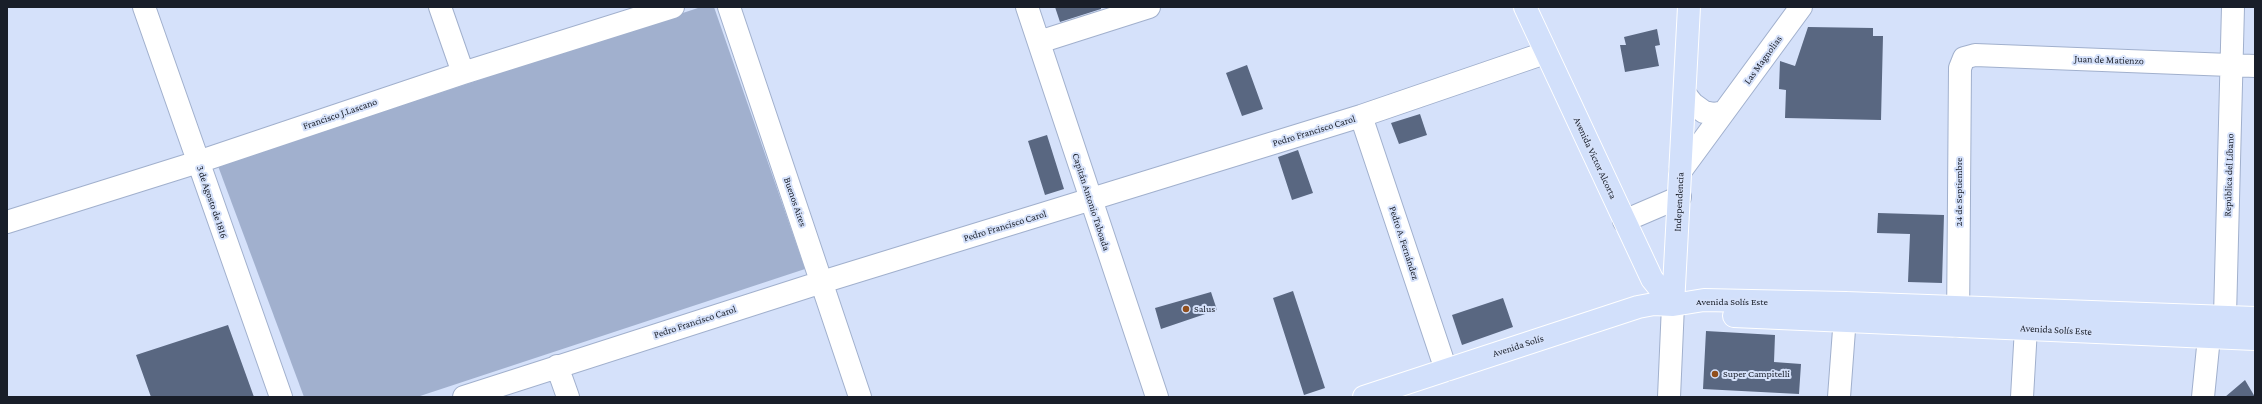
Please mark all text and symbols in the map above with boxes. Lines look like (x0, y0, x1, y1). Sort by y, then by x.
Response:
street label: Las Magnolias (1741, 33, 1785, 87)
street label: Juan de Matienzo (2074, 53, 2144, 67)
street label: Francisco J.Lascano (301, 96, 379, 132)
street label: Pedro Francisco Carol (1271, 113, 1357, 149)
street label: Avenida Victor Alcorta (1571, 115, 1619, 201)
street label: República del Líbano (2222, 133, 2236, 217)
street label: Capitán Antonio Taboada (1070, 152, 1112, 252)
street label: 24 de Septiembre (1953, 158, 1965, 226)
street label: 3 de Agosto de 1816 (194, 164, 230, 240)
street label: Independencia (1671, 172, 1687, 232)
street label: Buenos Aires (781, 176, 809, 228)
street label: Pedro A. Fernández (1386, 205, 1422, 281)
street label: Pedro Francisco Carol (962, 208, 1048, 244)
street label: Avenida Solís Este (1696, 296, 1768, 308)
street label: Pedro Francisco Carol (652, 303, 738, 341)
place label: Salus (1194, 303, 1215, 315)
marker: Salus (1181, 304, 1191, 314)
street label: Avenida Solís Este (2020, 322, 2092, 338)
street label: Avenida Solís (1491, 332, 1545, 360)
place label: Super Campitelli (1723, 368, 1790, 380)
marker: Super Campitelli (1710, 369, 1720, 379)

